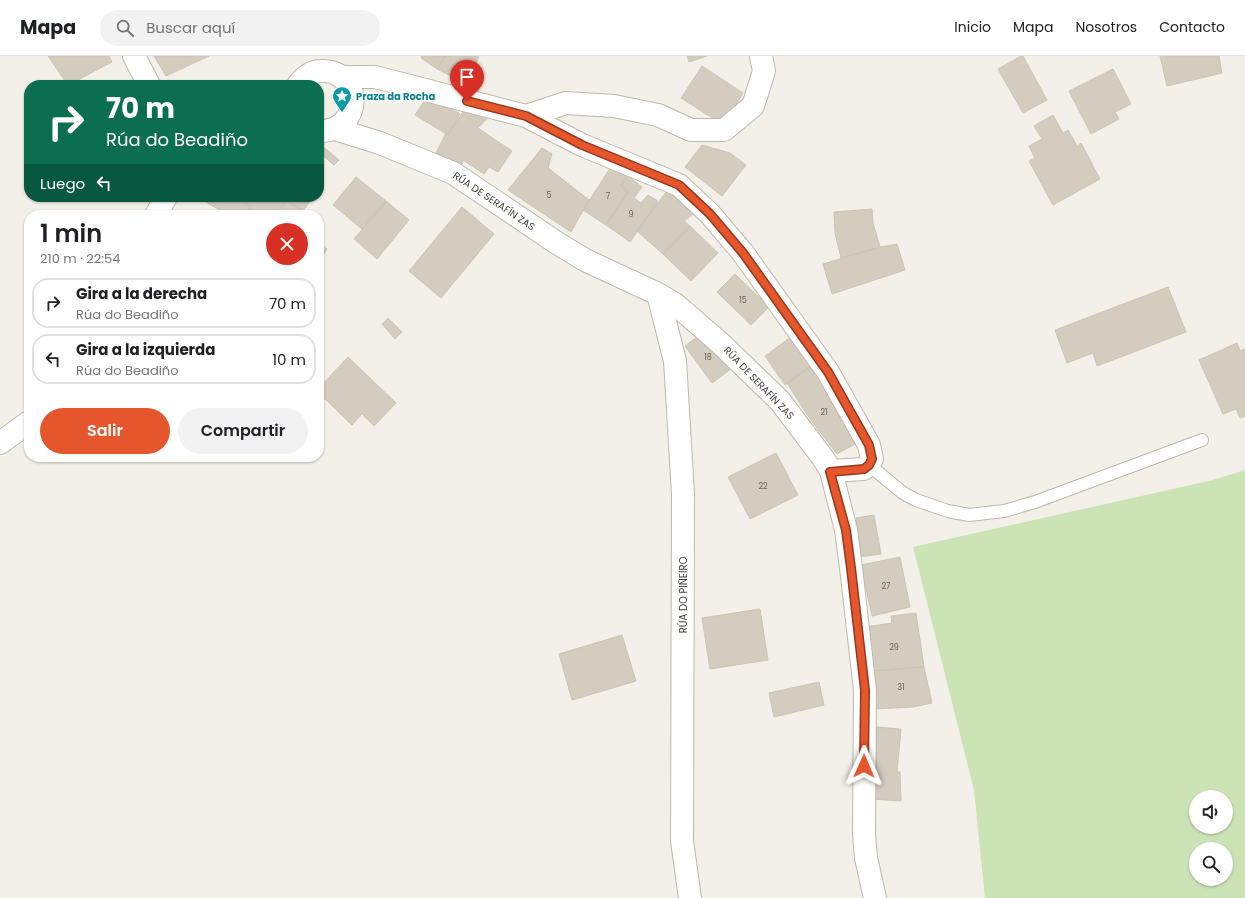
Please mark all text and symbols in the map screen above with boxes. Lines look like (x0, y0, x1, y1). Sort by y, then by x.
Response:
search box (100, 10, 380, 46)
text: Mapa (20, 14, 76, 41)
icon: search (114, 17, 136, 39)
text: Buscar aquí (146, 17, 235, 38)
text: Inicio (954, 17, 991, 37)
text: Mapa (1013, 17, 1054, 37)
text: Nosotros (1076, 17, 1137, 37)
text: Contacto (1159, 17, 1225, 37)
pin (450, 60, 484, 101)
icon: arrive (456, 66, 478, 88)
place icon: Praza da Rocha (331, 85, 353, 113)
text: 70 m (106, 89, 175, 128)
place label: Praza da Rocha (356, 89, 436, 104)
icon: right (40, 96, 92, 148)
text: Rúa do Beadiño (106, 127, 248, 152)
street label: RÚA DE SERAFÍN ZAS (450, 168, 538, 234)
icon: left (93, 172, 115, 194)
text: Luego (40, 173, 85, 194)
house number: 5 (546, 190, 552, 201)
house number: 7 (606, 191, 611, 202)
house number: 9 (628, 209, 634, 220)
text: 1 min (40, 217, 102, 250)
button: close (266, 223, 308, 265)
text: 210 m · 22:54 (40, 249, 120, 268)
text: Gira a la derecha (76, 283, 207, 304)
icon: right (42, 292, 64, 314)
text: 70 m (269, 293, 306, 314)
house number: 15 (739, 295, 747, 306)
text: Rúa do Beadiño (76, 305, 179, 324)
text: Gira a la izquierda (76, 339, 215, 360)
street label: RÚA DE SERAFÍN ZAS (720, 343, 798, 423)
icon: left (42, 348, 64, 370)
text: 10 m (272, 349, 306, 370)
house number: 18 (704, 352, 712, 363)
text: Rúa do Beadiño (76, 361, 179, 380)
house number: 21 (820, 407, 828, 418)
button: Salir (40, 408, 170, 454)
button: Compartir (178, 408, 308, 454)
house number: 22 (758, 481, 768, 492)
street label: RÚA DO PIÑEIRO (676, 557, 691, 633)
house number: 27 (882, 581, 891, 592)
house number: 29 (889, 642, 899, 653)
house number: 31 (897, 682, 905, 693)
position arrow (843, 745, 885, 787)
map controls (1189, 790, 1233, 886)
button: sound (1189, 790, 1233, 834)
button: search (1189, 842, 1233, 886)

